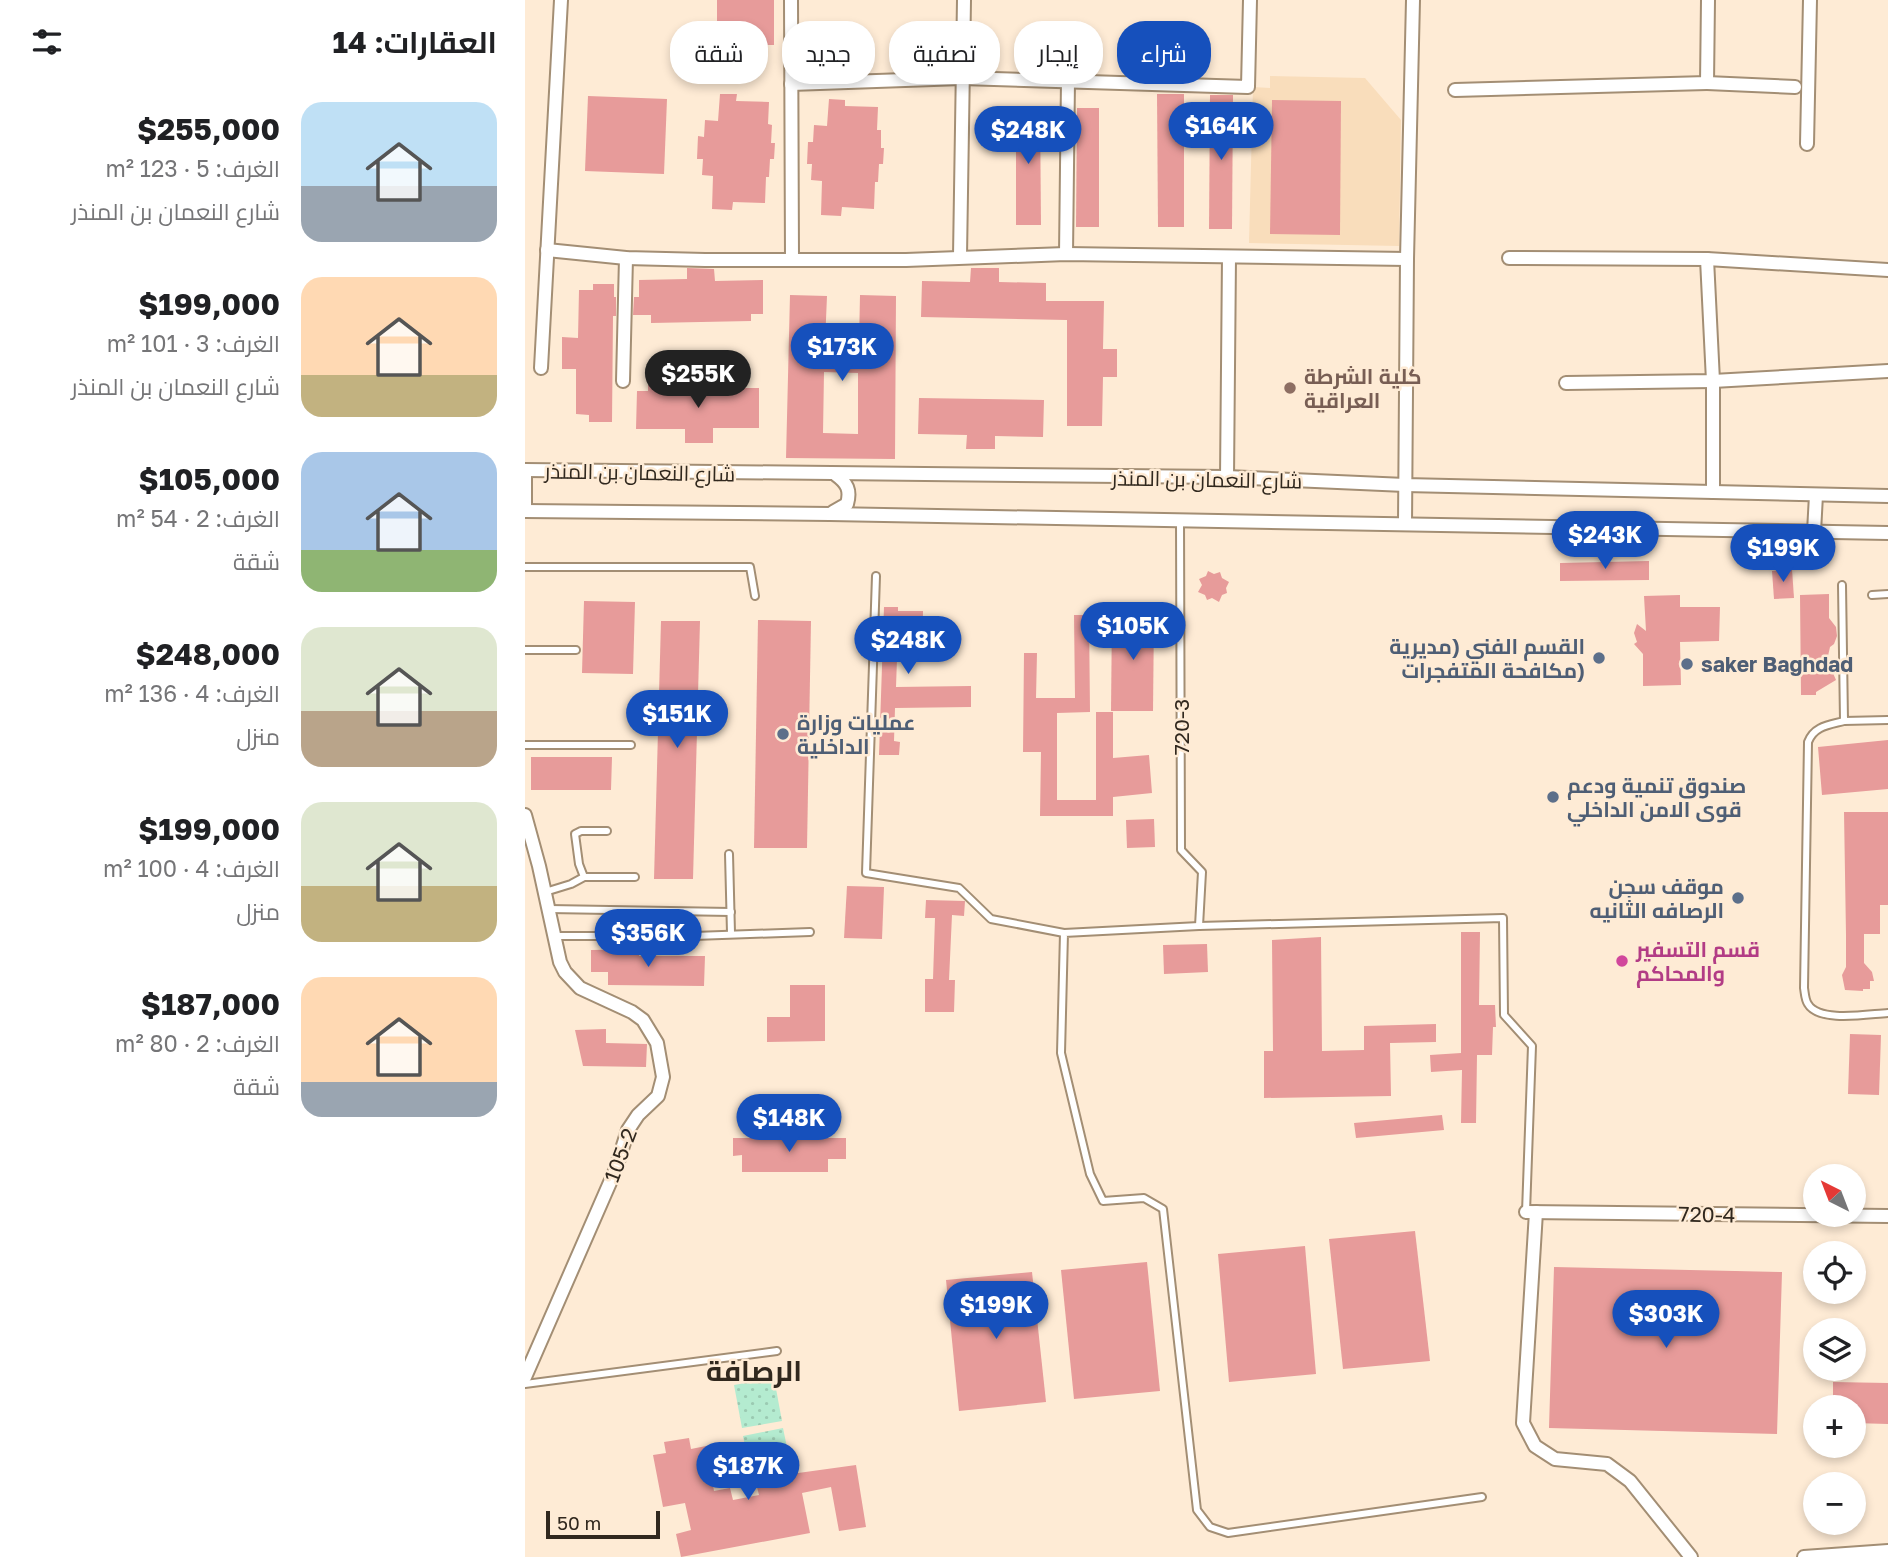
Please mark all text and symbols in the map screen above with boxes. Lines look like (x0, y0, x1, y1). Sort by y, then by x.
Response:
chip: شقة (670, 21, 768, 84)
chip: جديد (782, 21, 875, 84)
chip: تصفية (889, 21, 1000, 84)
chip: إيجار (1014, 21, 1103, 84)
chip: شراء (1117, 21, 1211, 84)
icon: filters (28, 23, 66, 61)
text: العقارات: 14 (332, 24, 497, 60)
pin: $164K (1172, 102, 1270, 162)
pin: $248K (979, 106, 1077, 166)
text: $255,000 (137, 111, 280, 147)
text: $164K (1185, 111, 1257, 139)
text: $248K (990, 115, 1066, 143)
icon: home (357, 130, 441, 214)
text: الغرف: 5 · 123 m² (105, 154, 280, 182)
text: شارع النعمان بن المنذر (71, 197, 280, 225)
text: $199,000 (138, 286, 280, 322)
icon: home (357, 305, 441, 389)
pin: $173K (793, 324, 891, 383)
text: الغرف: 3 · 101 m² (107, 329, 280, 357)
text: $173K (807, 332, 877, 360)
pin: $255K (649, 350, 747, 410)
text: $255K (661, 359, 735, 387)
place label: كلية الشرطة العراقية (1304, 363, 1422, 413)
text: شارع النعمان بن المنذر (71, 372, 280, 400)
marker: كلية الشرطة العراقية (1282, 380, 1298, 396)
street label: شارع النعمان بن المنذر (543, 457, 735, 489)
text: $105,000 (139, 461, 280, 497)
street label: شارع النعمان بن المنذر (1110, 464, 1302, 496)
icon: home (357, 480, 441, 564)
text: الغرف: 2 · 54 m² (116, 504, 280, 532)
pin: $243K (1556, 512, 1654, 571)
text: $243K (1568, 520, 1642, 548)
pin: $199K (1734, 524, 1832, 584)
text: $199K (1746, 533, 1820, 561)
text: شقة (233, 547, 280, 575)
pin: $105K (1084, 602, 1182, 662)
text: $105K (1097, 611, 1169, 639)
pin: $248K (859, 616, 957, 676)
text: $248K (870, 625, 946, 653)
place label: القسم الفني (مديرية مكافحة المتفجرات) (1389, 633, 1585, 683)
text: $248,000 (136, 636, 280, 672)
marker: القسم الفني (مديرية مكافحة المتفجرات) (1591, 650, 1607, 666)
place label: saker Baghdad (1701, 651, 1853, 677)
icon: home (357, 655, 441, 739)
marker: saker Baghdad (1679, 656, 1695, 672)
text: الغرف: 4 · 136 m² (104, 679, 280, 707)
pin: $151K (628, 690, 726, 750)
text: $151K (642, 699, 712, 727)
street label: 720-3 (1168, 699, 1194, 755)
place label: عمليات وزارة الداخلية (797, 709, 915, 759)
text: منزل (236, 722, 280, 750)
marker: عمليات وزارة الداخلية (775, 726, 791, 742)
place label: صندوق تنمية ودعم قوى الامن الداخلي (1567, 772, 1746, 827)
marker: صندوق تنمية ودعم قوى الامن الداخلي (1545, 789, 1561, 805)
text: $199,000 (138, 811, 280, 847)
icon: home (357, 830, 441, 914)
text: الغرف: 4 · 100 m² (103, 854, 280, 882)
place label: موقف سجن الرصافه الثانيه (1589, 873, 1724, 923)
marker: موقف سجن الرصافه الثانيه (1730, 890, 1746, 906)
text: منزل (236, 897, 280, 925)
pin: $356K (599, 909, 697, 969)
text: $356K (611, 918, 685, 946)
place label: قسم التسفير والمحاكم (1635, 936, 1760, 988)
marker: قسم التسفير والمحاكم (1614, 953, 1630, 969)
text: $187,000 (141, 986, 280, 1022)
icon: home (357, 1005, 441, 1089)
text: الغرف: 2 · 80 m² (115, 1029, 280, 1057)
text: شقة (233, 1072, 280, 1100)
pin: $148K (740, 1094, 838, 1154)
text: $148K (752, 1103, 826, 1131)
street label: 105-2 (598, 1124, 642, 1186)
north arrow (1803, 1164, 1865, 1227)
map controls (1803, 1164, 1866, 1535)
street label: 720-4 (1678, 1201, 1736, 1227)
button: locate (1803, 1241, 1866, 1304)
pin: $199K (947, 1282, 1045, 1341)
text: $199K (959, 1290, 1033, 1318)
pin: $303K (1617, 1290, 1715, 1350)
text: $303K (1628, 1299, 1704, 1327)
button: layers (1803, 1318, 1866, 1381)
district label: الرصافة (706, 1354, 802, 1388)
button: + (1803, 1395, 1866, 1458)
pin: $187K (699, 1442, 797, 1502)
text: $187K (712, 1451, 784, 1479)
button: − (1803, 1472, 1866, 1535)
scale bar (546, 1508, 660, 1540)
text: 50 m (557, 1511, 601, 1534)

